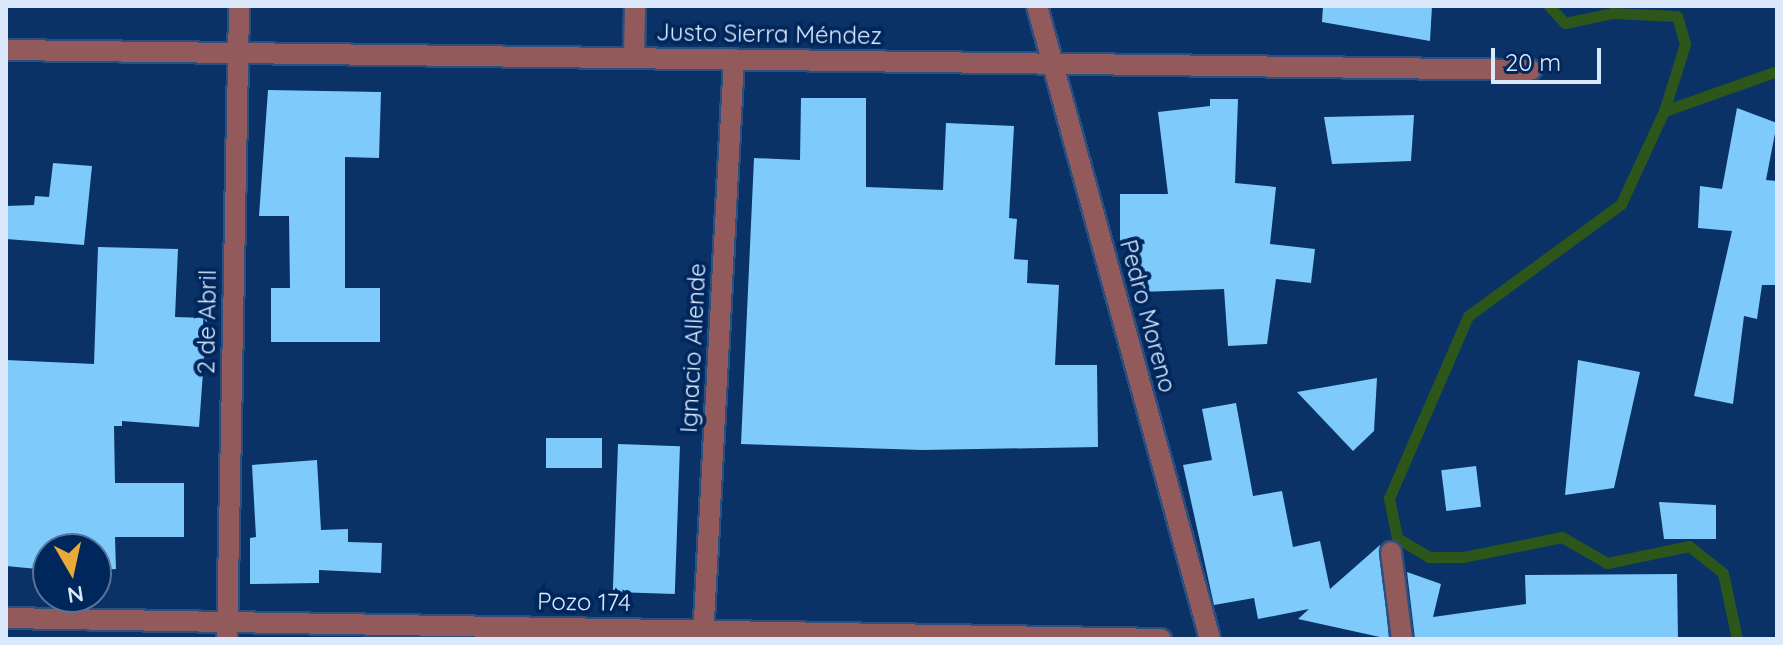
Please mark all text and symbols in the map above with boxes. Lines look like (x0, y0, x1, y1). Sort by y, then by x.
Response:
street label: Justo Sierra Méndez (656, 18, 882, 50)
scale bar (1495, 32, 1605, 82)
text: 20 m (1505, 47, 1561, 77)
street label: Pedro Moreno (1114, 236, 1182, 396)
street label: Ignacio Allende (674, 262, 712, 434)
street label: 2 de Abril (192, 270, 222, 374)
north arrow (32, 533, 112, 613)
text: N (65, 580, 86, 610)
street label: Pozo 174 (537, 587, 631, 617)

